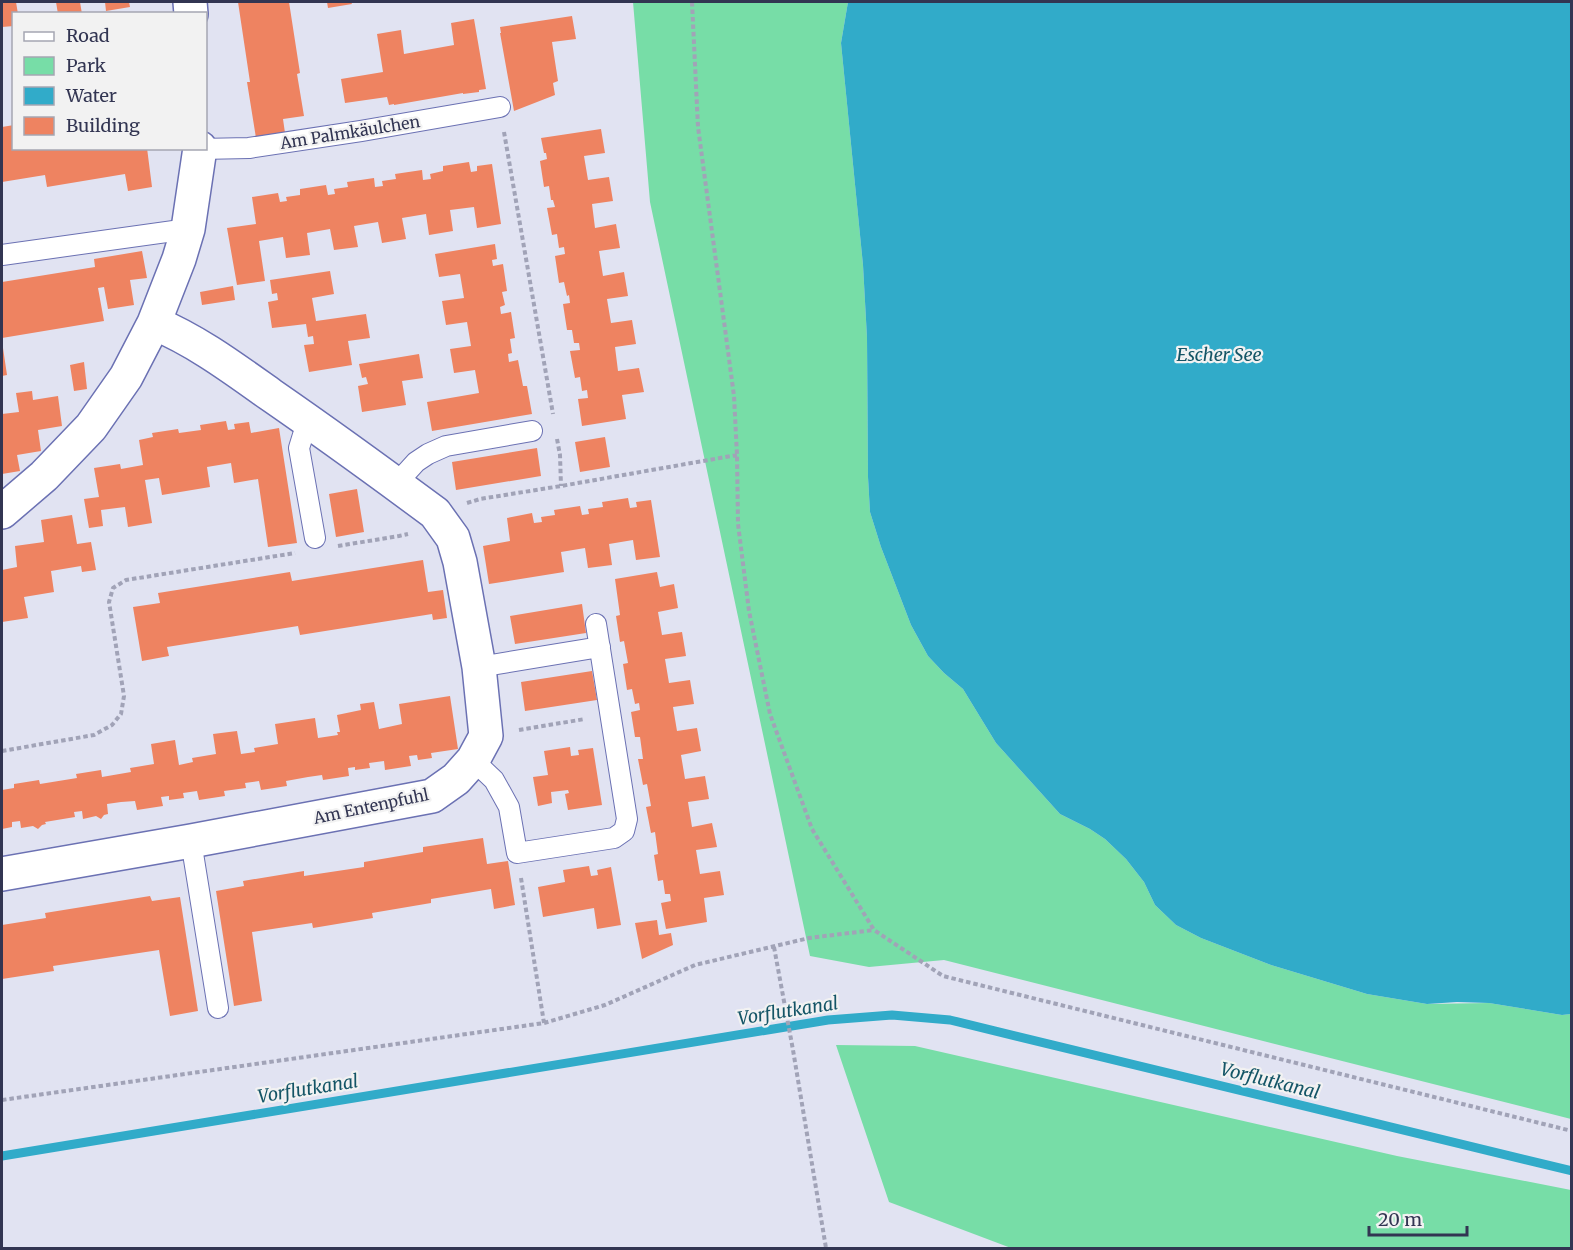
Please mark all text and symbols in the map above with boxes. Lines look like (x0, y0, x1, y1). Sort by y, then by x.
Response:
legend (12, 12, 207, 150)
text: Road (66, 24, 110, 47)
text: Park (66, 54, 107, 77)
text: Water (65, 84, 117, 107)
street label: Am Palmkäulchen (278, 111, 422, 153)
text: Building (66, 114, 140, 137)
water label: Escher See (1176, 343, 1262, 366)
street label: Am Entenpfuhl (311, 784, 430, 828)
water label: Vorflutkanal (736, 991, 840, 1030)
water label: Vorflutkanal (1218, 1057, 1322, 1104)
water label: Vorflutkanal (256, 1069, 360, 1108)
scale bar (1369, 1199, 1466, 1237)
text: 20 m (1378, 1208, 1422, 1231)

